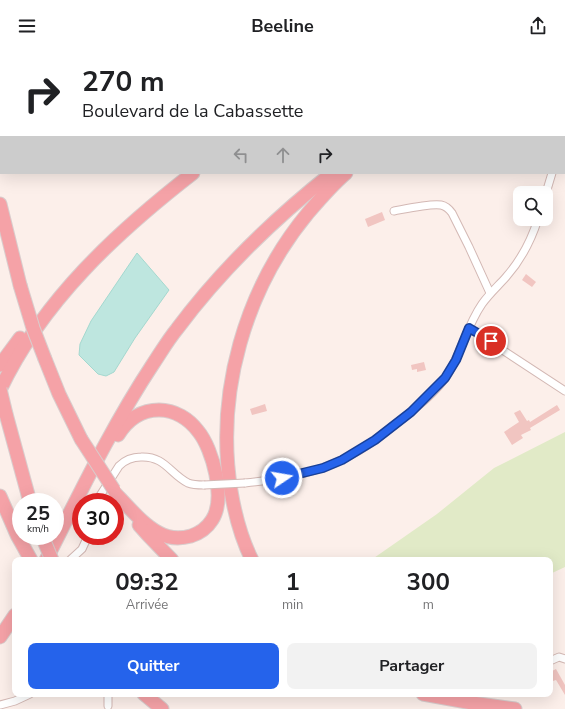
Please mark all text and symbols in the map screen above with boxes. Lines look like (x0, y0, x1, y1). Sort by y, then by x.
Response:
text: Beeline (251, 14, 314, 38)
icon: menu (16, 15, 38, 37)
icon: share (527, 15, 549, 37)
text: 270 m (82, 63, 165, 101)
icon: right (16, 68, 68, 120)
text: Boulevard de la Cabassette (82, 99, 303, 123)
icon: left (230, 144, 252, 166)
icon: ahead (272, 144, 294, 166)
icon: right (314, 144, 336, 166)
map controls (513, 186, 553, 226)
button: search (513, 186, 553, 226)
pin (474, 324, 508, 358)
icon: arrive (480, 330, 502, 352)
position arrow (261, 457, 303, 499)
speed limit sign: 30 (72, 493, 124, 545)
text: 25 (26, 500, 50, 527)
text: km/h (27, 522, 49, 536)
text: 09:32 (115, 566, 179, 598)
text: 1 (285, 566, 300, 598)
text: 300 (407, 566, 450, 598)
text: Arrivée (126, 596, 168, 614)
text: min (282, 596, 303, 614)
text: m (423, 596, 434, 614)
button: Quitter (28, 643, 279, 689)
button: Partager (287, 643, 537, 689)

